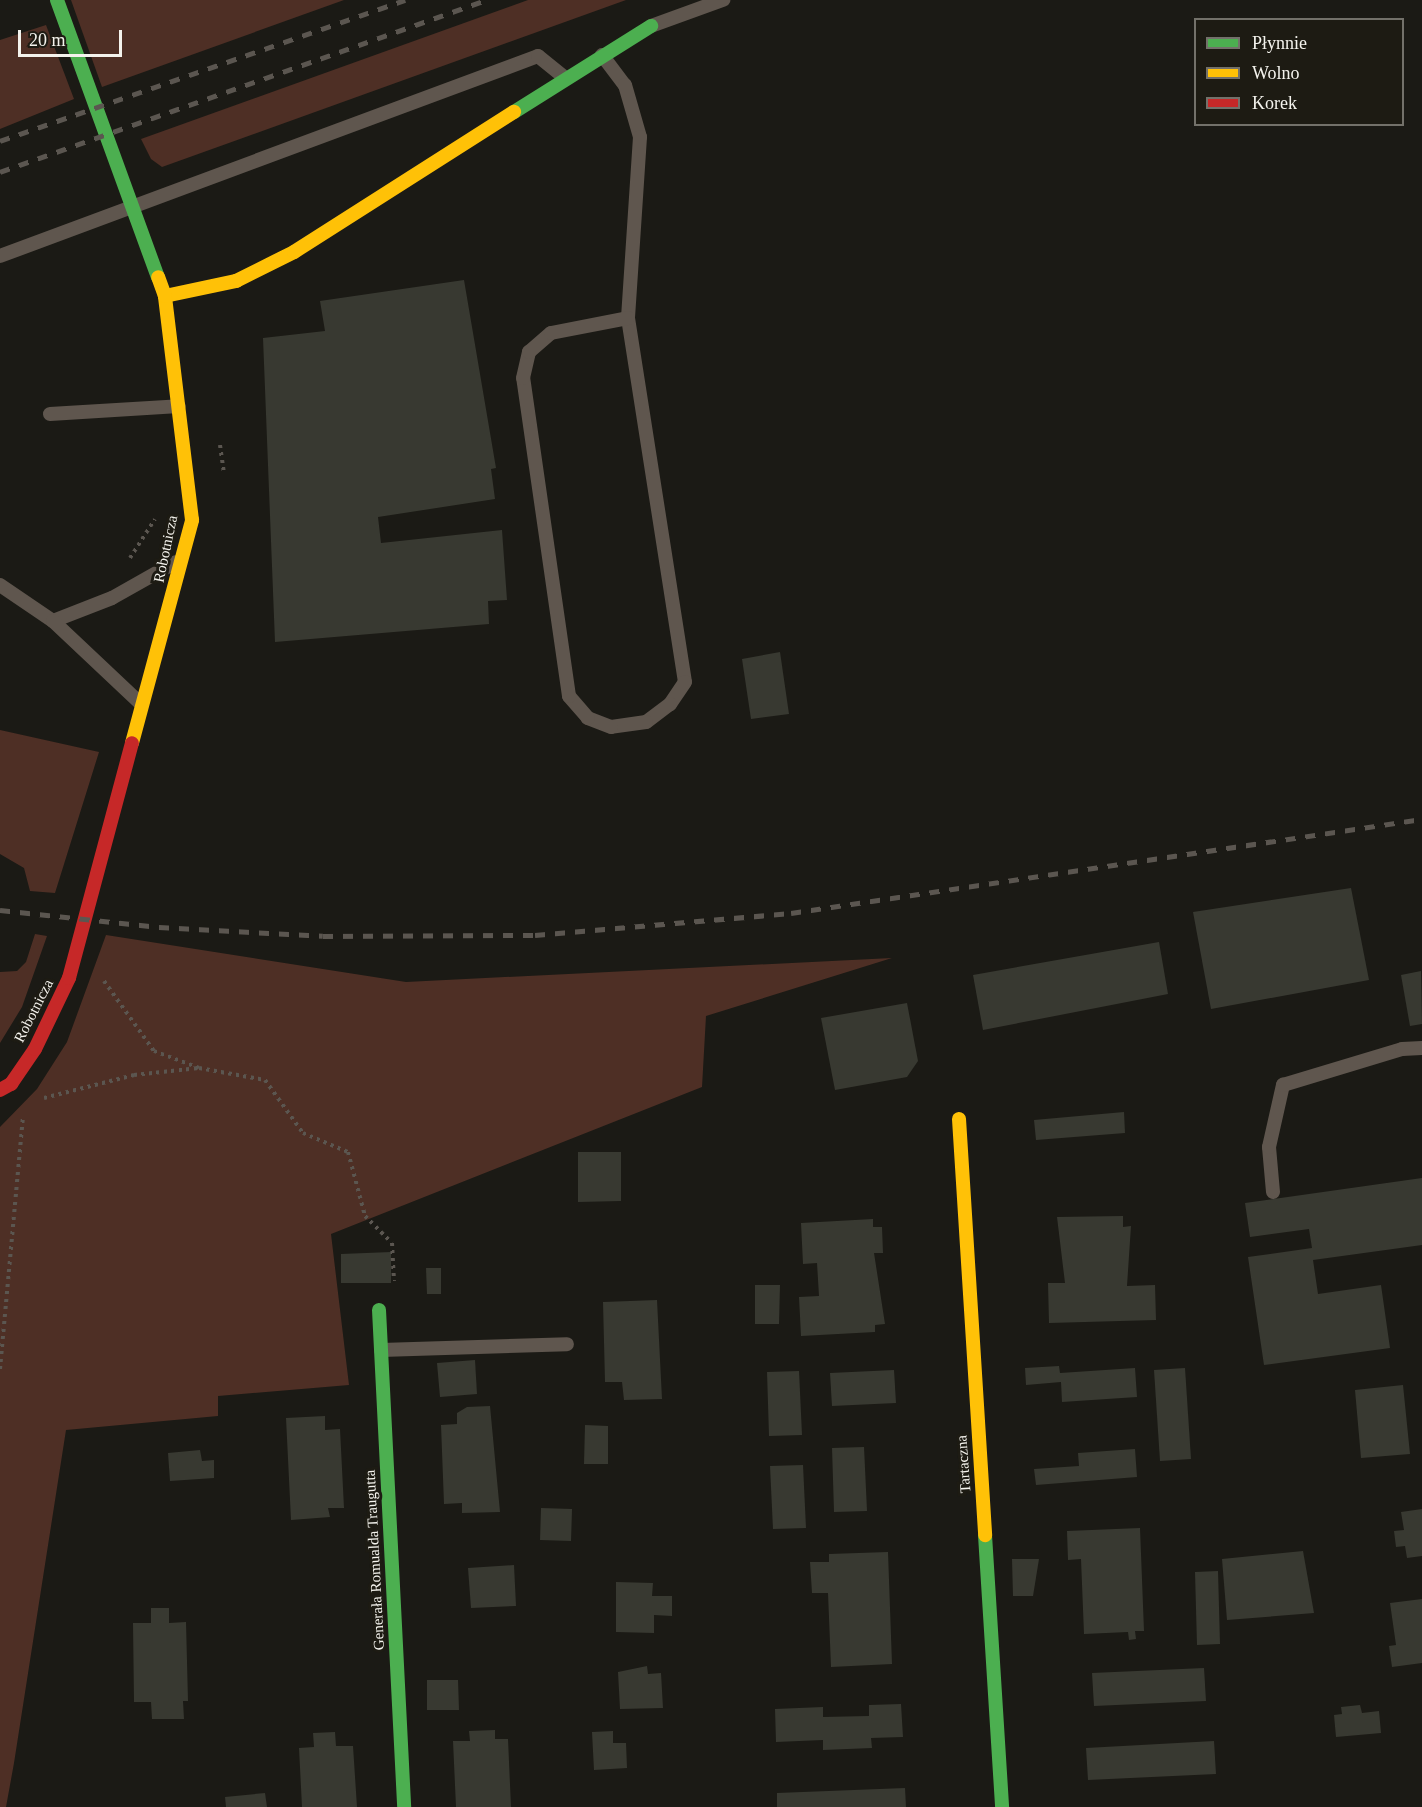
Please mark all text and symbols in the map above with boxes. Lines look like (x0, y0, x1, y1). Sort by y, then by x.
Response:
scale bar (21, 18, 124, 56)
legend (1194, 18, 1404, 126)
text: 20 m (29, 30, 66, 50)
text: Płynnie (1252, 33, 1307, 53)
text: Wolno (1252, 63, 1300, 83)
text: Korek (1252, 93, 1297, 113)
street label: Robotnicza (150, 514, 182, 584)
street label: Robotnicza (10, 976, 58, 1046)
street label: Tartaczna (953, 1434, 975, 1494)
street label: Generała Romualda Traugutta (361, 1469, 389, 1651)

